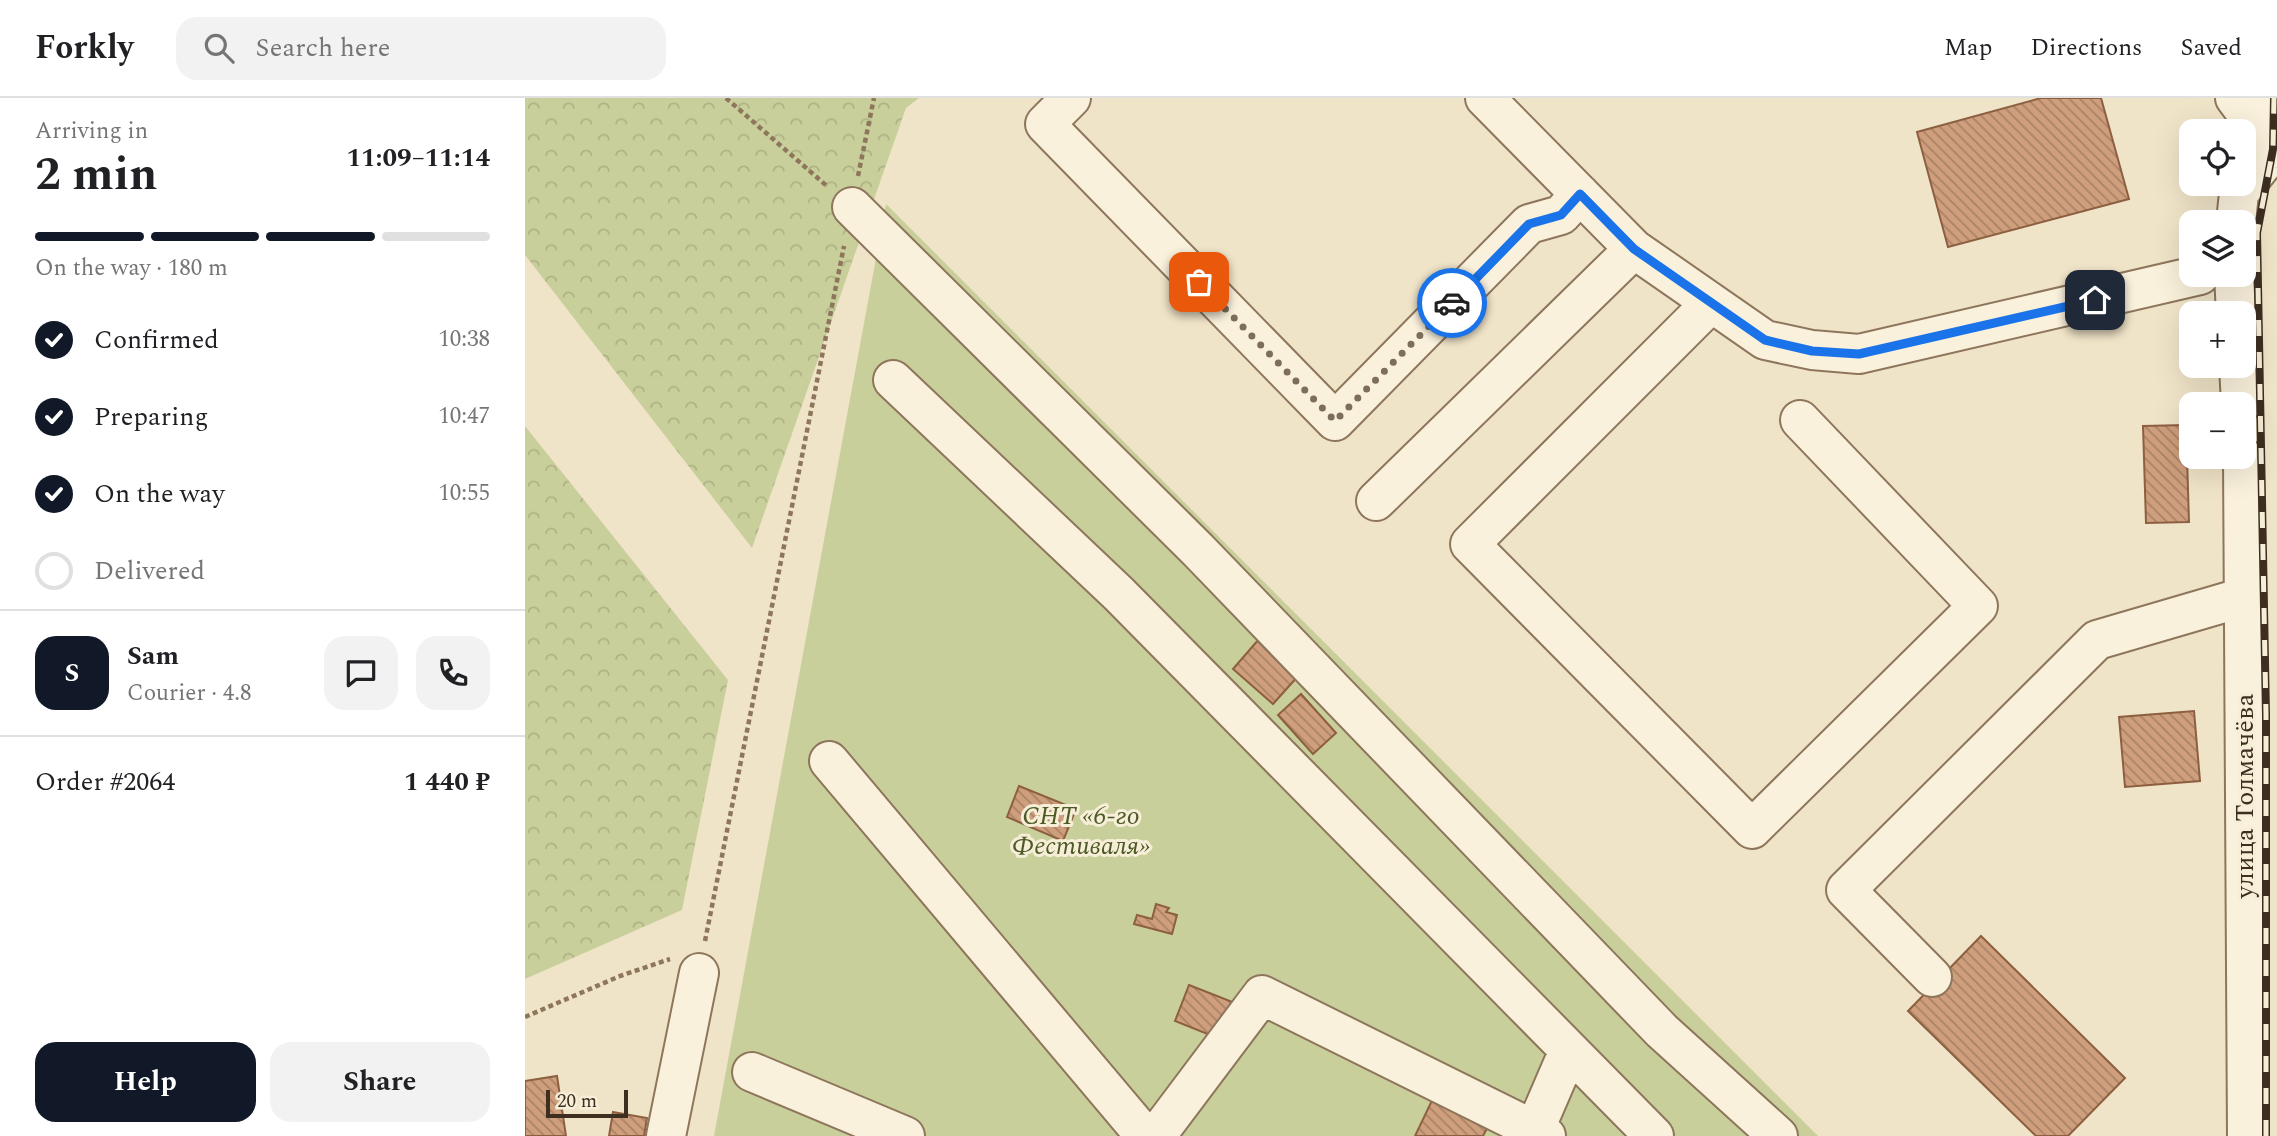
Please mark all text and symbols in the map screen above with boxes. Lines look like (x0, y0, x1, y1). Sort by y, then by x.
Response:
search box (176, 17, 666, 80)
text: Forkly (35, 23, 134, 73)
text: Search here (256, 28, 390, 68)
icon: search (200, 29, 238, 67)
text: Map (1944, 30, 1992, 66)
text: Directions (2030, 30, 2142, 66)
text: Saved (2180, 30, 2242, 66)
text: Arriving in (35, 114, 148, 149)
map controls (2179, 119, 2256, 469)
button: locate (2179, 119, 2256, 196)
text: 11:09–11:14 (346, 138, 490, 178)
text: 2 min (35, 140, 157, 210)
button: layers (2179, 210, 2256, 287)
text: On the way · 180 m (35, 251, 228, 286)
pin (1169, 252, 1229, 312)
icon: bag (1180, 263, 1218, 301)
courier (1417, 268, 1487, 338)
pin (2065, 270, 2125, 330)
icon: home (2076, 281, 2114, 319)
icon: car (1433, 284, 1471, 322)
button: + (2179, 301, 2256, 378)
text: Confirmed (94, 320, 219, 360)
icon: check (35, 321, 73, 359)
text: 10:38 (438, 322, 490, 357)
button: − (2179, 392, 2256, 469)
text: Preparing (94, 397, 208, 437)
icon: check (35, 398, 73, 436)
text: 10:47 (438, 399, 490, 434)
text: On the way (94, 474, 225, 514)
icon: check (35, 475, 73, 513)
text: 10:55 (438, 476, 490, 511)
text: Delivered (94, 551, 205, 591)
text: Sam (127, 636, 179, 676)
button: chat (324, 636, 398, 710)
button: phone (416, 636, 490, 710)
text: S (65, 653, 79, 693)
text: Courier · 4.8 (127, 676, 252, 711)
street label: улица Толмачёва (2225, 693, 2265, 899)
text: Order #2064 (35, 762, 175, 802)
text: 1 440 ₽ (404, 762, 490, 802)
park label: СНТ «6-го Фестиваля» (1012, 796, 1150, 866)
button: Help (35, 1042, 256, 1122)
button: Share (270, 1042, 490, 1122)
scale bar (546, 1087, 628, 1119)
text: 20 m (557, 1087, 597, 1116)

